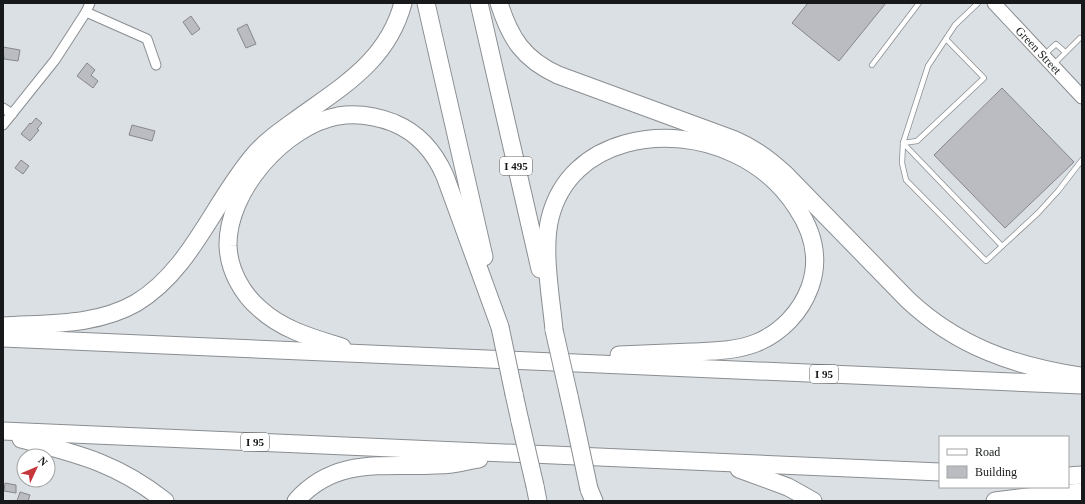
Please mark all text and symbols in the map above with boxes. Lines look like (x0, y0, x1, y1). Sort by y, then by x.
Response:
street label: Green Street (1013, 24, 1065, 78)
road number: I 495 (500, 157, 532, 175)
road number: I 95 (810, 365, 838, 383)
road number: I 95 (241, 433, 269, 451)
legend (939, 436, 1069, 488)
text: Road (975, 445, 1000, 459)
north arrow (16, 448, 56, 488)
text: N (36, 454, 50, 468)
text: Building (975, 465, 1017, 479)

